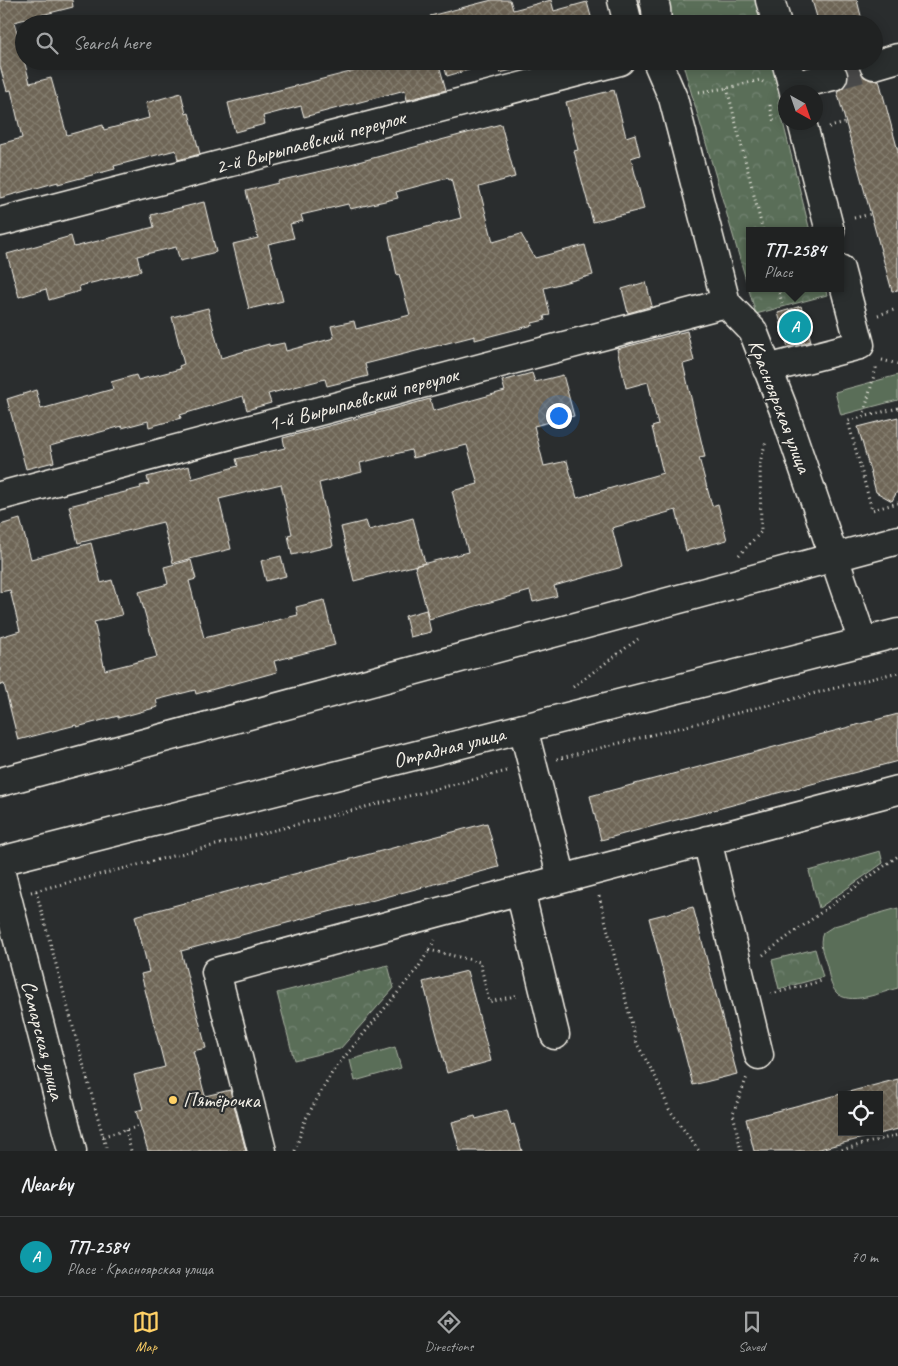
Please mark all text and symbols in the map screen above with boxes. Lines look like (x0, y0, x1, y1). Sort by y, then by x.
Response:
search box (15, 15, 883, 70)
icon: search (33, 29, 61, 57)
text: Search here (73, 31, 150, 55)
north arrow (778, 85, 823, 130)
street label: 2-й Вырыпаевский переулок (212, 104, 410, 180)
popup (746, 227, 844, 292)
text: ТП-2584 (764, 238, 826, 262)
text: Place (764, 262, 792, 282)
pin: A (779, 308, 811, 346)
street label: Красноярская улица (743, 336, 818, 478)
street label: 1-й Вырыпаевский переулок (265, 361, 463, 437)
your location (546, 403, 572, 429)
street label: Отрадная улица (390, 720, 510, 773)
street label: Самарская улица (16, 978, 71, 1104)
place label: Пятёрочка (183, 1087, 262, 1113)
map controls (838, 1091, 883, 1136)
button: locate (838, 1091, 883, 1136)
marker: Пятёрочка (167, 1094, 179, 1106)
text: Nearby (20, 1171, 73, 1197)
text: ТП-2584 (67, 1235, 128, 1259)
text: A (32, 1247, 40, 1267)
text: 70 m (851, 1247, 878, 1267)
text: Place · Красноярская улица (67, 1259, 213, 1279)
tab: Map (132, 1308, 160, 1355)
tab: Directions (425, 1308, 473, 1355)
tab: Saved (738, 1308, 766, 1355)

